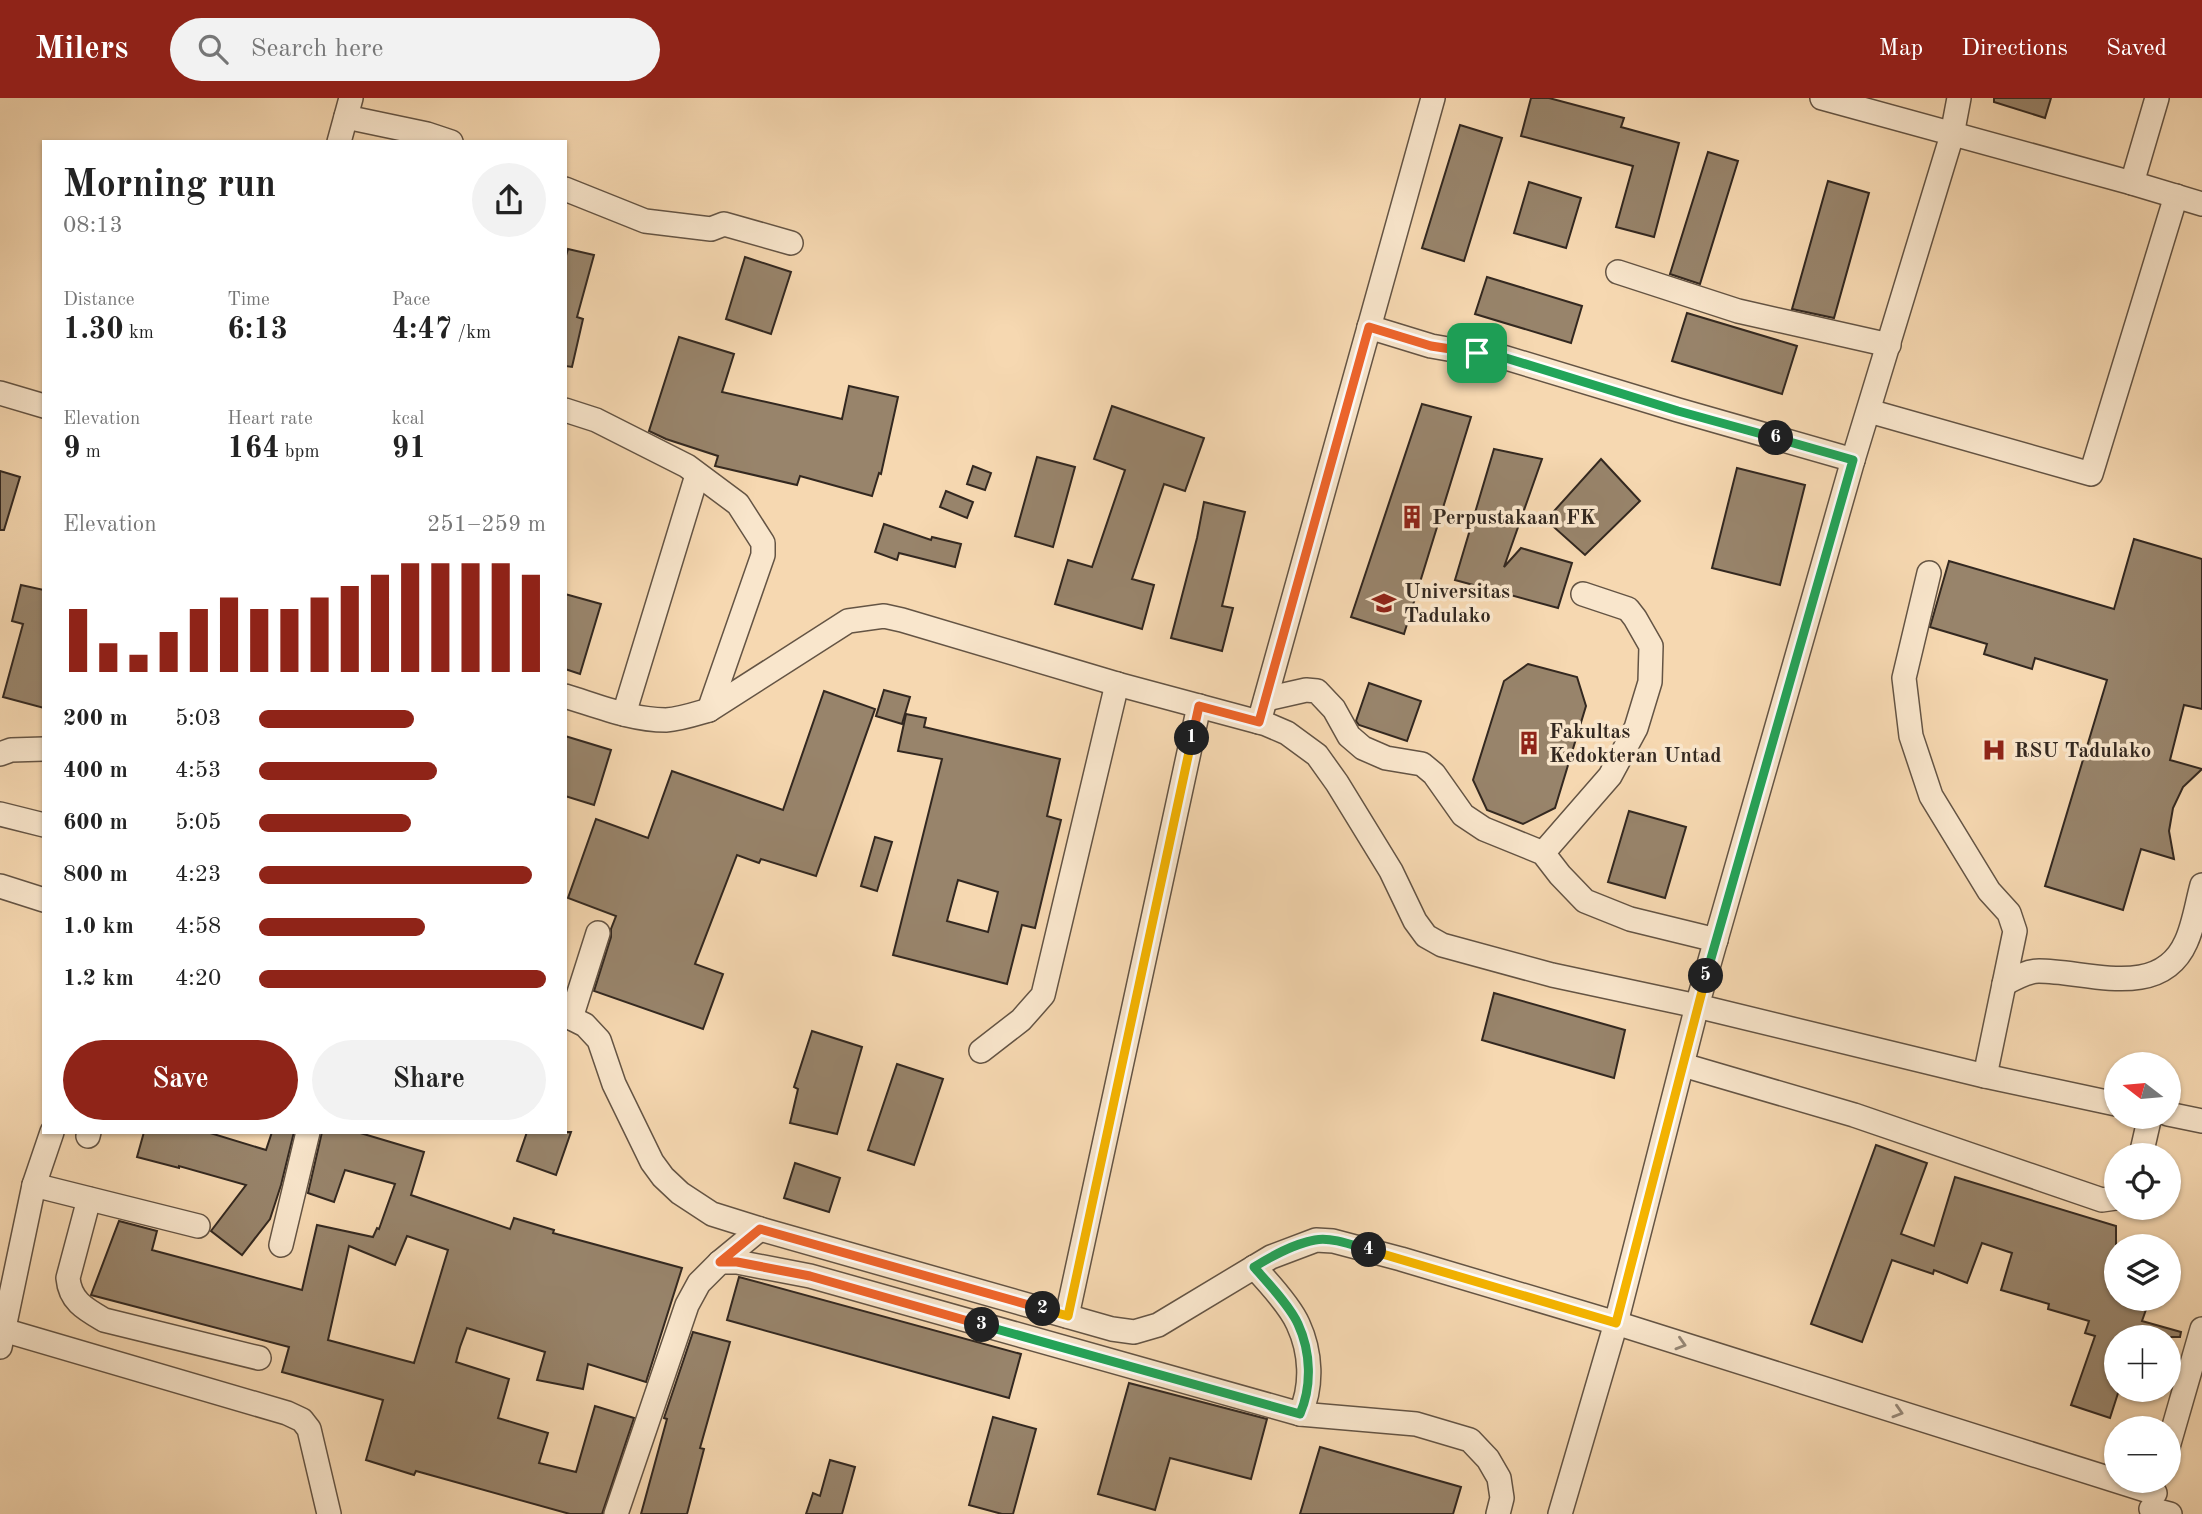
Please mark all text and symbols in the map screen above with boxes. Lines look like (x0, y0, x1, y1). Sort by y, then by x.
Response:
search box (170, 18, 660, 81)
icon: search (194, 30, 232, 68)
text: Milers (35, 33, 128, 66)
text: Search here (250, 36, 383, 62)
text: Map (1879, 37, 1923, 61)
text: Directions (1961, 37, 2068, 61)
text: Saved (2106, 37, 2167, 61)
button: share (472, 163, 546, 237)
text: Morning run (63, 167, 276, 205)
text: 08:13 (63, 214, 123, 237)
text: Distance (63, 291, 135, 310)
text: Time (227, 291, 270, 310)
text: Pace (392, 291, 430, 310)
text: 1.30 (63, 315, 124, 345)
text: 6:13 (227, 315, 288, 345)
text: 4:47 (392, 315, 452, 345)
pin (1447, 323, 1507, 383)
text: km (124, 324, 154, 343)
text: /km (452, 324, 491, 343)
icon: arrive (1458, 334, 1496, 372)
text: Elevation (63, 410, 140, 429)
text: Heart rate (227, 410, 313, 429)
text: kcal (392, 410, 424, 429)
pin: 6 (1758, 420, 1794, 456)
text: 6 (1770, 428, 1781, 447)
text: 9 (63, 434, 80, 464)
text: 164 (227, 434, 280, 464)
text: 91 (392, 434, 426, 464)
text: m (80, 443, 101, 462)
text: bpm (280, 443, 320, 462)
building icon: Perpustakaan FK (1398, 503, 1426, 531)
place label: Perpustakaan FK (1432, 508, 1596, 529)
text: Elevation (63, 513, 157, 536)
text: 251–259 m (427, 513, 546, 536)
place label: Universitas Tadulako (1404, 582, 1510, 627)
school or university icon: Universitas Tadulako (1370, 589, 1398, 617)
text: 200 m (63, 707, 128, 730)
text: 5:03 (175, 707, 221, 730)
pin: 1 (1174, 720, 1210, 756)
place label: Fakultas Kedokteran Untad (1549, 722, 1722, 767)
text: 1 (1186, 728, 1197, 747)
building icon: Fakultas Kedokteran Untad (1515, 729, 1543, 757)
hospital icon: RSU Tadulako (1980, 736, 2008, 764)
place label: RSU Tadulako (2014, 741, 2151, 762)
text: 400 m (63, 759, 128, 782)
text: 4:53 (175, 759, 221, 782)
text: 600 m (63, 811, 128, 834)
text: 5:05 (175, 811, 221, 834)
text: 800 m (63, 863, 128, 886)
text: 4:23 (175, 863, 221, 886)
text: 1.0 km (63, 915, 134, 938)
text: 4:58 (175, 915, 221, 938)
pin: 5 (1688, 958, 1724, 994)
text: 5 (1700, 966, 1711, 985)
text: 1.2 km (63, 967, 134, 990)
text: 4:20 (175, 967, 221, 990)
button: Save (63, 1040, 298, 1120)
button: Share (312, 1040, 546, 1120)
north arrow (2104, 1052, 2180, 1129)
map controls (2104, 1052, 2181, 1493)
button: locate (2104, 1143, 2181, 1220)
pin: 4 (1352, 1232, 1386, 1268)
button: layers (2104, 1234, 2181, 1311)
text: 4 (1363, 1240, 1374, 1259)
pin: 2 (1026, 1292, 1060, 1326)
text: 2 (1037, 1299, 1048, 1318)
pin: 3 (964, 1308, 1000, 1342)
text: 3 (976, 1315, 987, 1334)
button: + (2104, 1325, 2181, 1402)
one-way arrow (1675, 1335, 1687, 1350)
one-way arrow (1891, 1404, 1904, 1418)
button: − (2104, 1416, 2181, 1493)

